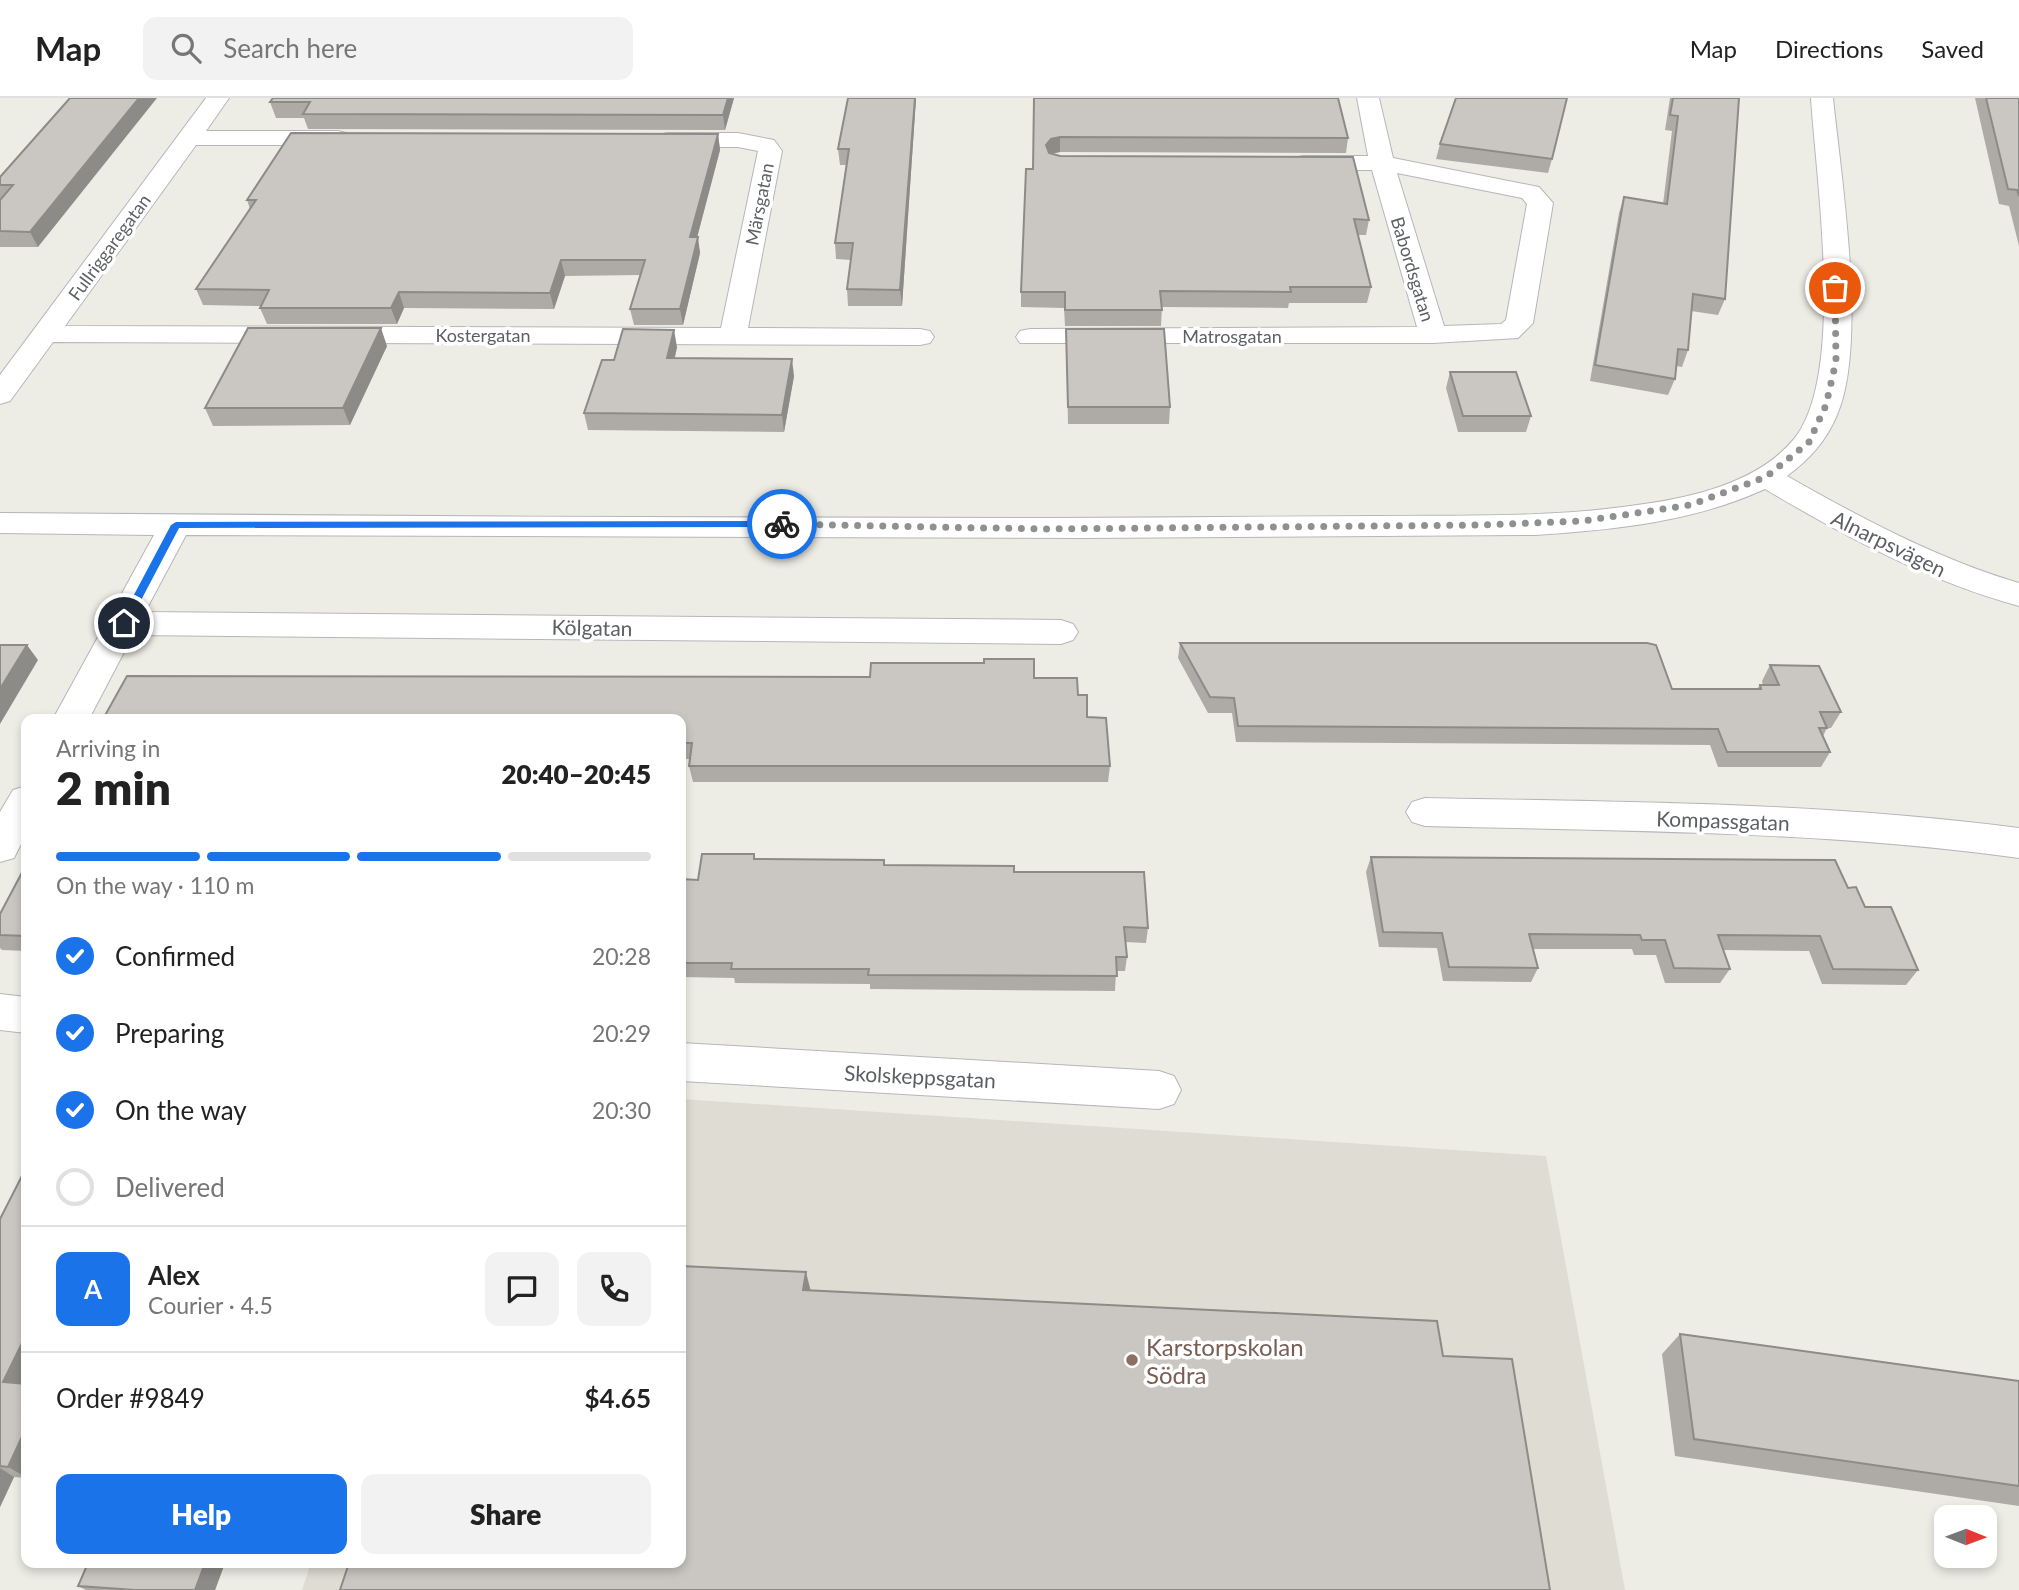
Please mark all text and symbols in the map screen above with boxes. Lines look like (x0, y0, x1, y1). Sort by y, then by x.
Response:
search box (143, 17, 633, 80)
text: Map (35, 28, 101, 68)
icon: search (167, 29, 205, 67)
text: Search here (223, 32, 357, 64)
text: Map (1690, 34, 1737, 63)
text: Directions (1775, 34, 1883, 63)
text: Saved (1921, 34, 1984, 63)
street label: Märsgatan (740, 161, 778, 247)
street label: Fullriggaregatan (63, 190, 155, 304)
street label: Babordsgatan (1387, 214, 1439, 324)
pin (1805, 258, 1865, 318)
icon: bag (1816, 269, 1854, 307)
street label: Kostergatan (435, 324, 531, 346)
street label: Matrosgatan (1182, 325, 1282, 347)
courier (747, 489, 817, 559)
icon: bike (763, 505, 801, 543)
street label: Alnarpsvägen (1828, 505, 1950, 581)
pin (94, 593, 154, 653)
icon: home (105, 604, 143, 642)
street label: Kölgatan (551, 614, 633, 640)
text: Arriving in (56, 734, 160, 762)
text: 20:40–20:45 (501, 758, 651, 790)
text: 2 min (56, 760, 171, 815)
street label: Kompassgatan (1656, 805, 1790, 835)
text: On the way · 110 m (56, 871, 255, 899)
icon: check (56, 937, 94, 975)
text: Confirmed (115, 940, 235, 972)
text: 20:28 (592, 942, 651, 970)
icon: check (56, 1014, 94, 1052)
text: Preparing (115, 1017, 224, 1049)
text: 20:29 (592, 1019, 651, 1047)
street label: Skolskeppsgatan (844, 1060, 996, 1092)
icon: check (56, 1091, 94, 1129)
text: On the way (115, 1094, 247, 1126)
text: 20:30 (592, 1096, 651, 1124)
text: Delivered (115, 1171, 225, 1203)
button: chat (485, 1252, 559, 1326)
button: phone (577, 1252, 651, 1326)
text: Alex (148, 1259, 200, 1291)
text: A (84, 1273, 102, 1305)
text: Courier · 4.5 (148, 1291, 273, 1319)
place label: Karstorpskolan Södra (1146, 1332, 1304, 1389)
marker: Karstorpskolan Södra (1124, 1352, 1140, 1368)
text: Order #9849 (56, 1382, 205, 1414)
text: $4.65 (585, 1382, 651, 1414)
button: Help (56, 1474, 347, 1554)
button: Share (361, 1474, 651, 1554)
north arrow (1934, 1505, 1997, 1568)
map controls (1934, 1505, 1997, 1568)

